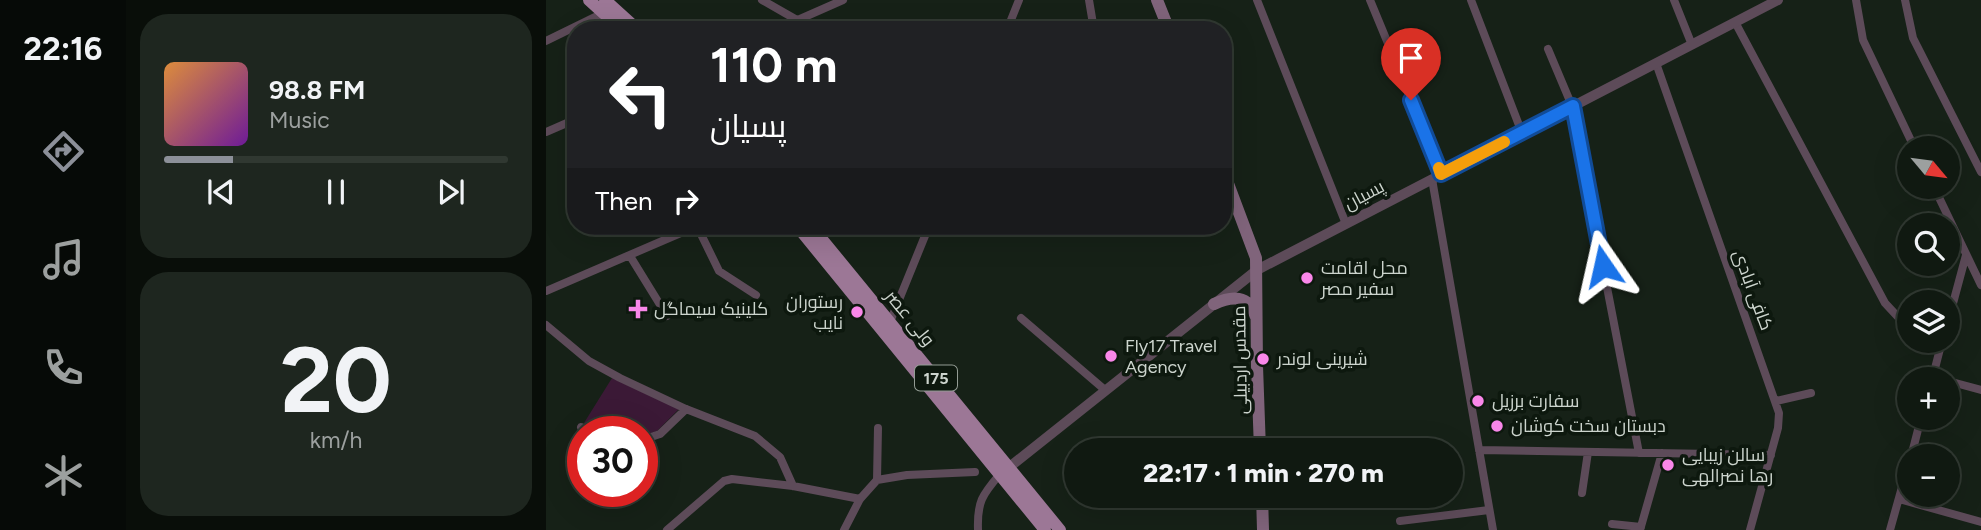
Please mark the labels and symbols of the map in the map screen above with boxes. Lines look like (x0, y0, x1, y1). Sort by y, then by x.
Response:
pin (1381, 28, 1441, 100)
north arrow (1897, 136, 1960, 200)
street label: پسیان (1340, 175, 1389, 216)
position arrow (1566, 229, 1640, 303)
street label: کافی آبادی (1728, 247, 1778, 333)
place label: محل اقامت سفیر مصر (1320, 257, 1408, 300)
marker: محل اقامت سفیر مصر (1299, 270, 1315, 286)
street label: ولی عصر (880, 285, 939, 351)
place label: رستوران نایب (786, 291, 843, 334)
place label: کلینیک سیماگل (654, 298, 768, 320)
marker: کلینیک سیماگل (628, 299, 648, 319)
marker: رستوران نایب (849, 304, 865, 320)
street label: مقدس اردبیلی (1228, 305, 1252, 415)
place label: Fly17 Travel Agency (1125, 335, 1217, 378)
marker: Fly17 Travel Agency (1103, 348, 1119, 364)
place label: شیرینی لوندر (1276, 348, 1368, 370)
marker: شیرینی لوندر (1255, 351, 1271, 367)
road number: 175 (915, 366, 957, 390)
place label: سفارت برزیل (1492, 390, 1579, 412)
marker: سفارت برزیل (1470, 393, 1486, 409)
place label: دبستان سخت کوشان (1511, 415, 1666, 437)
speed limit sign: 30 (567, 416, 658, 507)
marker: دبستان سخت کوشان (1489, 418, 1505, 434)
place label: سالن زیبایی رها نصرالهی (1682, 444, 1773, 487)
marker: سالن زیبایی رها نصرالهی (1660, 457, 1676, 473)

